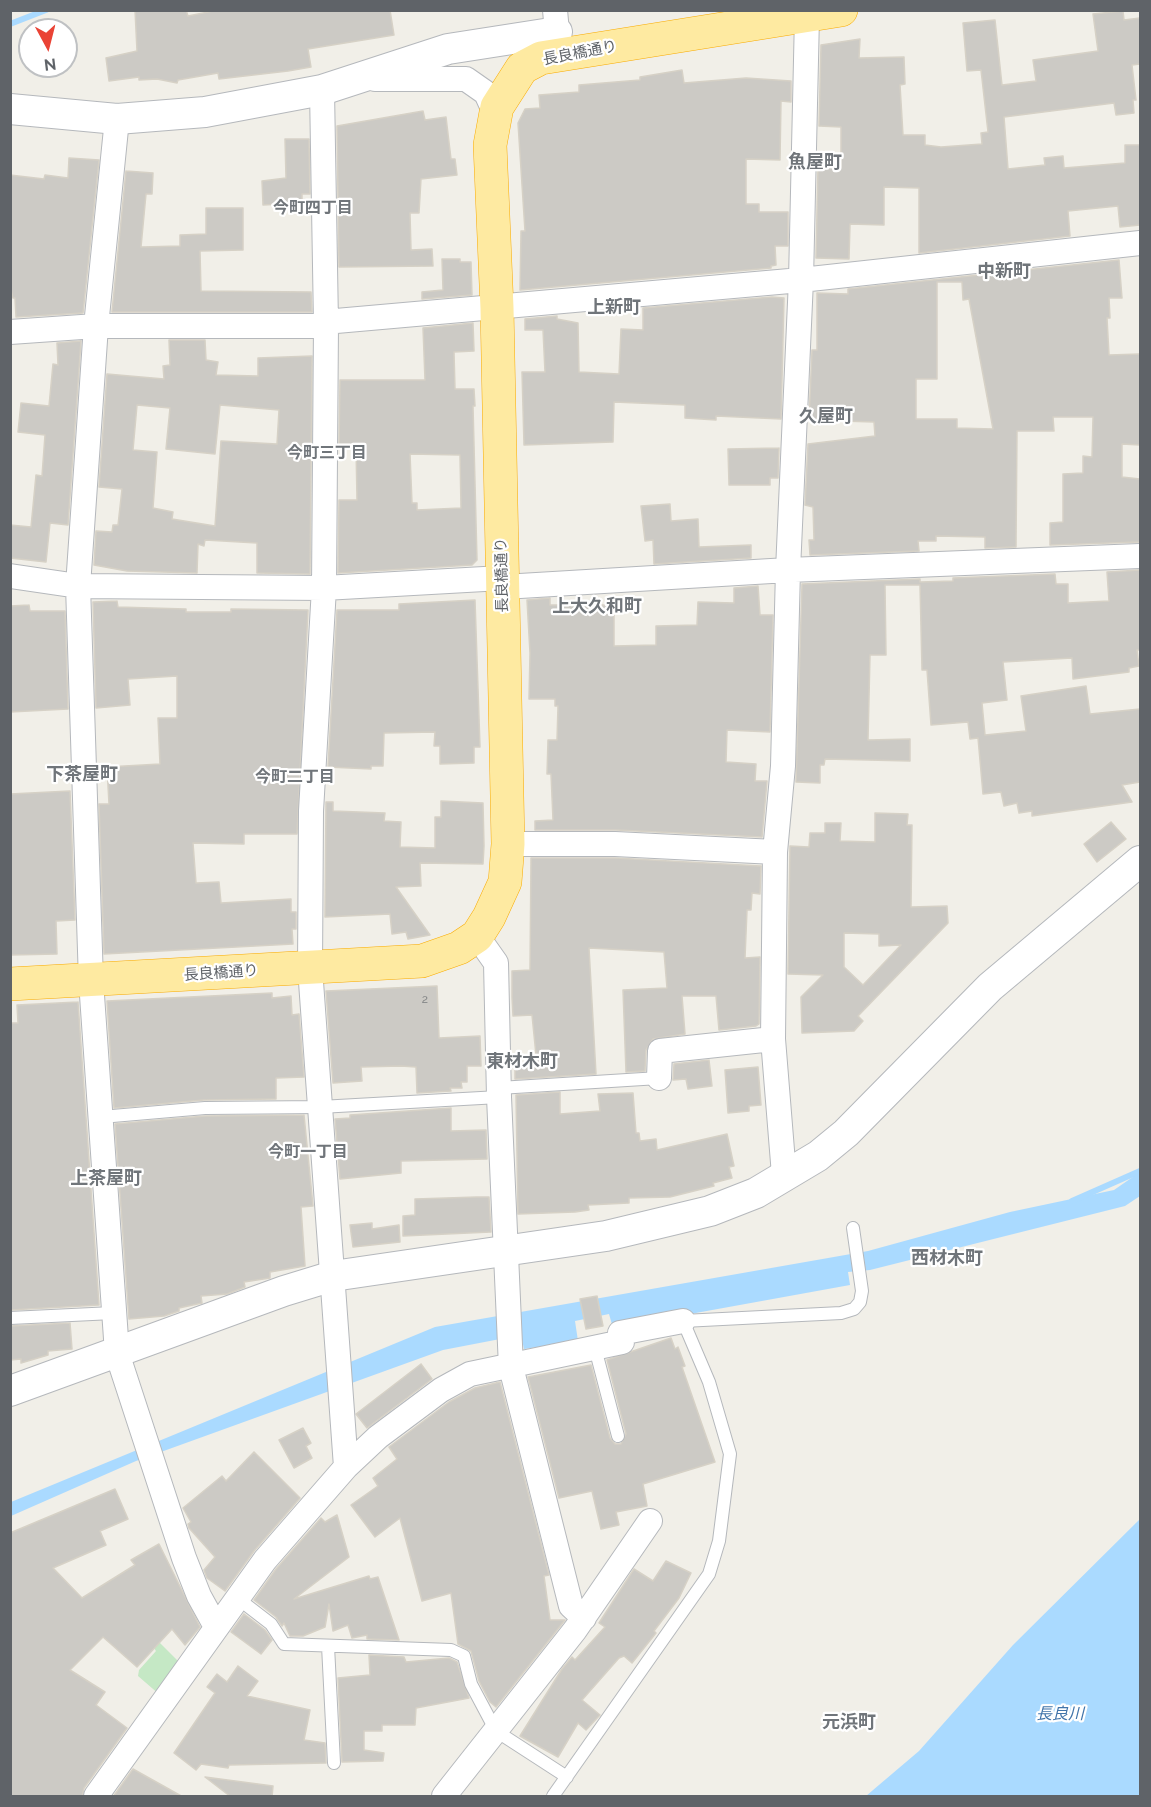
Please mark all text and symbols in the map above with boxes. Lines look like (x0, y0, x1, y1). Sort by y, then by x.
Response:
north arrow (18, 18, 78, 78)
street label: 長良橋通り (541, 37, 619, 69)
text: N (43, 54, 57, 75)
district label: 魚屋町 (788, 152, 842, 174)
district label: 今町四丁目 (273, 198, 353, 218)
district label: 中新町 (977, 261, 1031, 283)
district label: 上新町 (587, 297, 641, 319)
district label: 久屋町 (799, 406, 853, 428)
district label: 今町三丁目 (287, 443, 367, 463)
street label: 長良橋通り (492, 537, 512, 613)
district label: 上大久和町 (552, 596, 642, 618)
district label: 下茶屋町 (46, 764, 118, 786)
district label: 今町二丁目 (255, 767, 335, 787)
street label: 長良橋通り (183, 961, 259, 985)
house number: 2 (422, 992, 428, 1006)
district label: 東材木町 (486, 1051, 558, 1073)
district label: 今町一丁目 (268, 1142, 348, 1162)
district label: 上茶屋町 (70, 1168, 142, 1190)
district label: 西材木町 (911, 1248, 983, 1270)
water label: 長良川 (1036, 1704, 1084, 1724)
district label: 元浜町 (822, 1712, 876, 1734)

